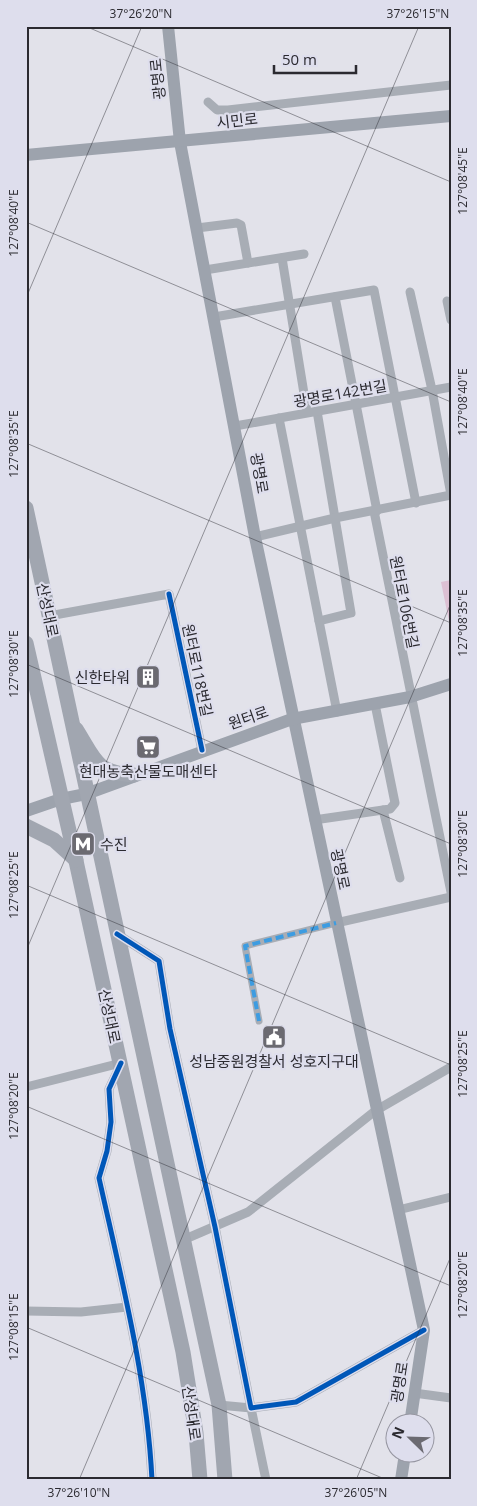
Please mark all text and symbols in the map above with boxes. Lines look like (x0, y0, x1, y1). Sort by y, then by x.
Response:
text: 37°26'20"N (110, 5, 172, 22)
text: 37°26'15"N (387, 5, 449, 22)
scale bar (274, 42, 357, 74)
text: 50 m (282, 49, 317, 69)
street label: 광명로 (145, 57, 169, 101)
street label: 시민로 (215, 108, 259, 132)
text: 127°08'45"E (454, 147, 471, 215)
text: 127°08'40"E (5, 189, 22, 257)
text: 127°08'40"E (454, 368, 471, 436)
street label: 광명로142번길 (292, 375, 388, 411)
text: 127°08'35"E (5, 410, 22, 478)
street label: 광명로 (247, 451, 273, 495)
street label: 원터로106번길 (386, 554, 424, 650)
street label: 산성대로 (32, 581, 64, 639)
text: 127°08'35"E (454, 589, 471, 657)
street label: 원터로118번길 (178, 622, 218, 718)
text: 127°08'30"E (5, 630, 22, 698)
building icon: 신한타워 (135, 664, 161, 690)
place label: 신한타워 (75, 667, 130, 687)
street label: 원터로 (225, 701, 271, 733)
supermarket icon: 현대농축산물도매센타 (135, 734, 161, 760)
place label: 현대농축산물도매센타 (79, 761, 217, 781)
text: 127°08'30"E (454, 810, 471, 878)
metro station icon: 수진 (70, 831, 96, 857)
place label: 수진 (100, 834, 128, 854)
street label: 광명로 (327, 847, 355, 891)
text: 127°08'25"E (5, 851, 22, 919)
street label: 산성대로 (94, 987, 126, 1045)
public building icon: 성남중원경찰서 성호지구대 (261, 1024, 287, 1050)
text: 127°08'25"E (454, 1030, 471, 1098)
place label: 성남중원경찰서 성호지구대 (189, 1051, 359, 1071)
text: 127°08'20"E (5, 1072, 22, 1140)
text: 127°08'20"E (454, 1251, 471, 1319)
text: 127°08'15"E (5, 1293, 22, 1361)
street label: 광명로 (386, 1360, 412, 1404)
street label: 산성대로 (178, 1384, 206, 1442)
north arrow (384, 1414, 434, 1464)
text: N (387, 1424, 409, 1442)
text: 37°26'10"N (48, 1484, 110, 1501)
text: 37°26'05"N (325, 1484, 387, 1501)

